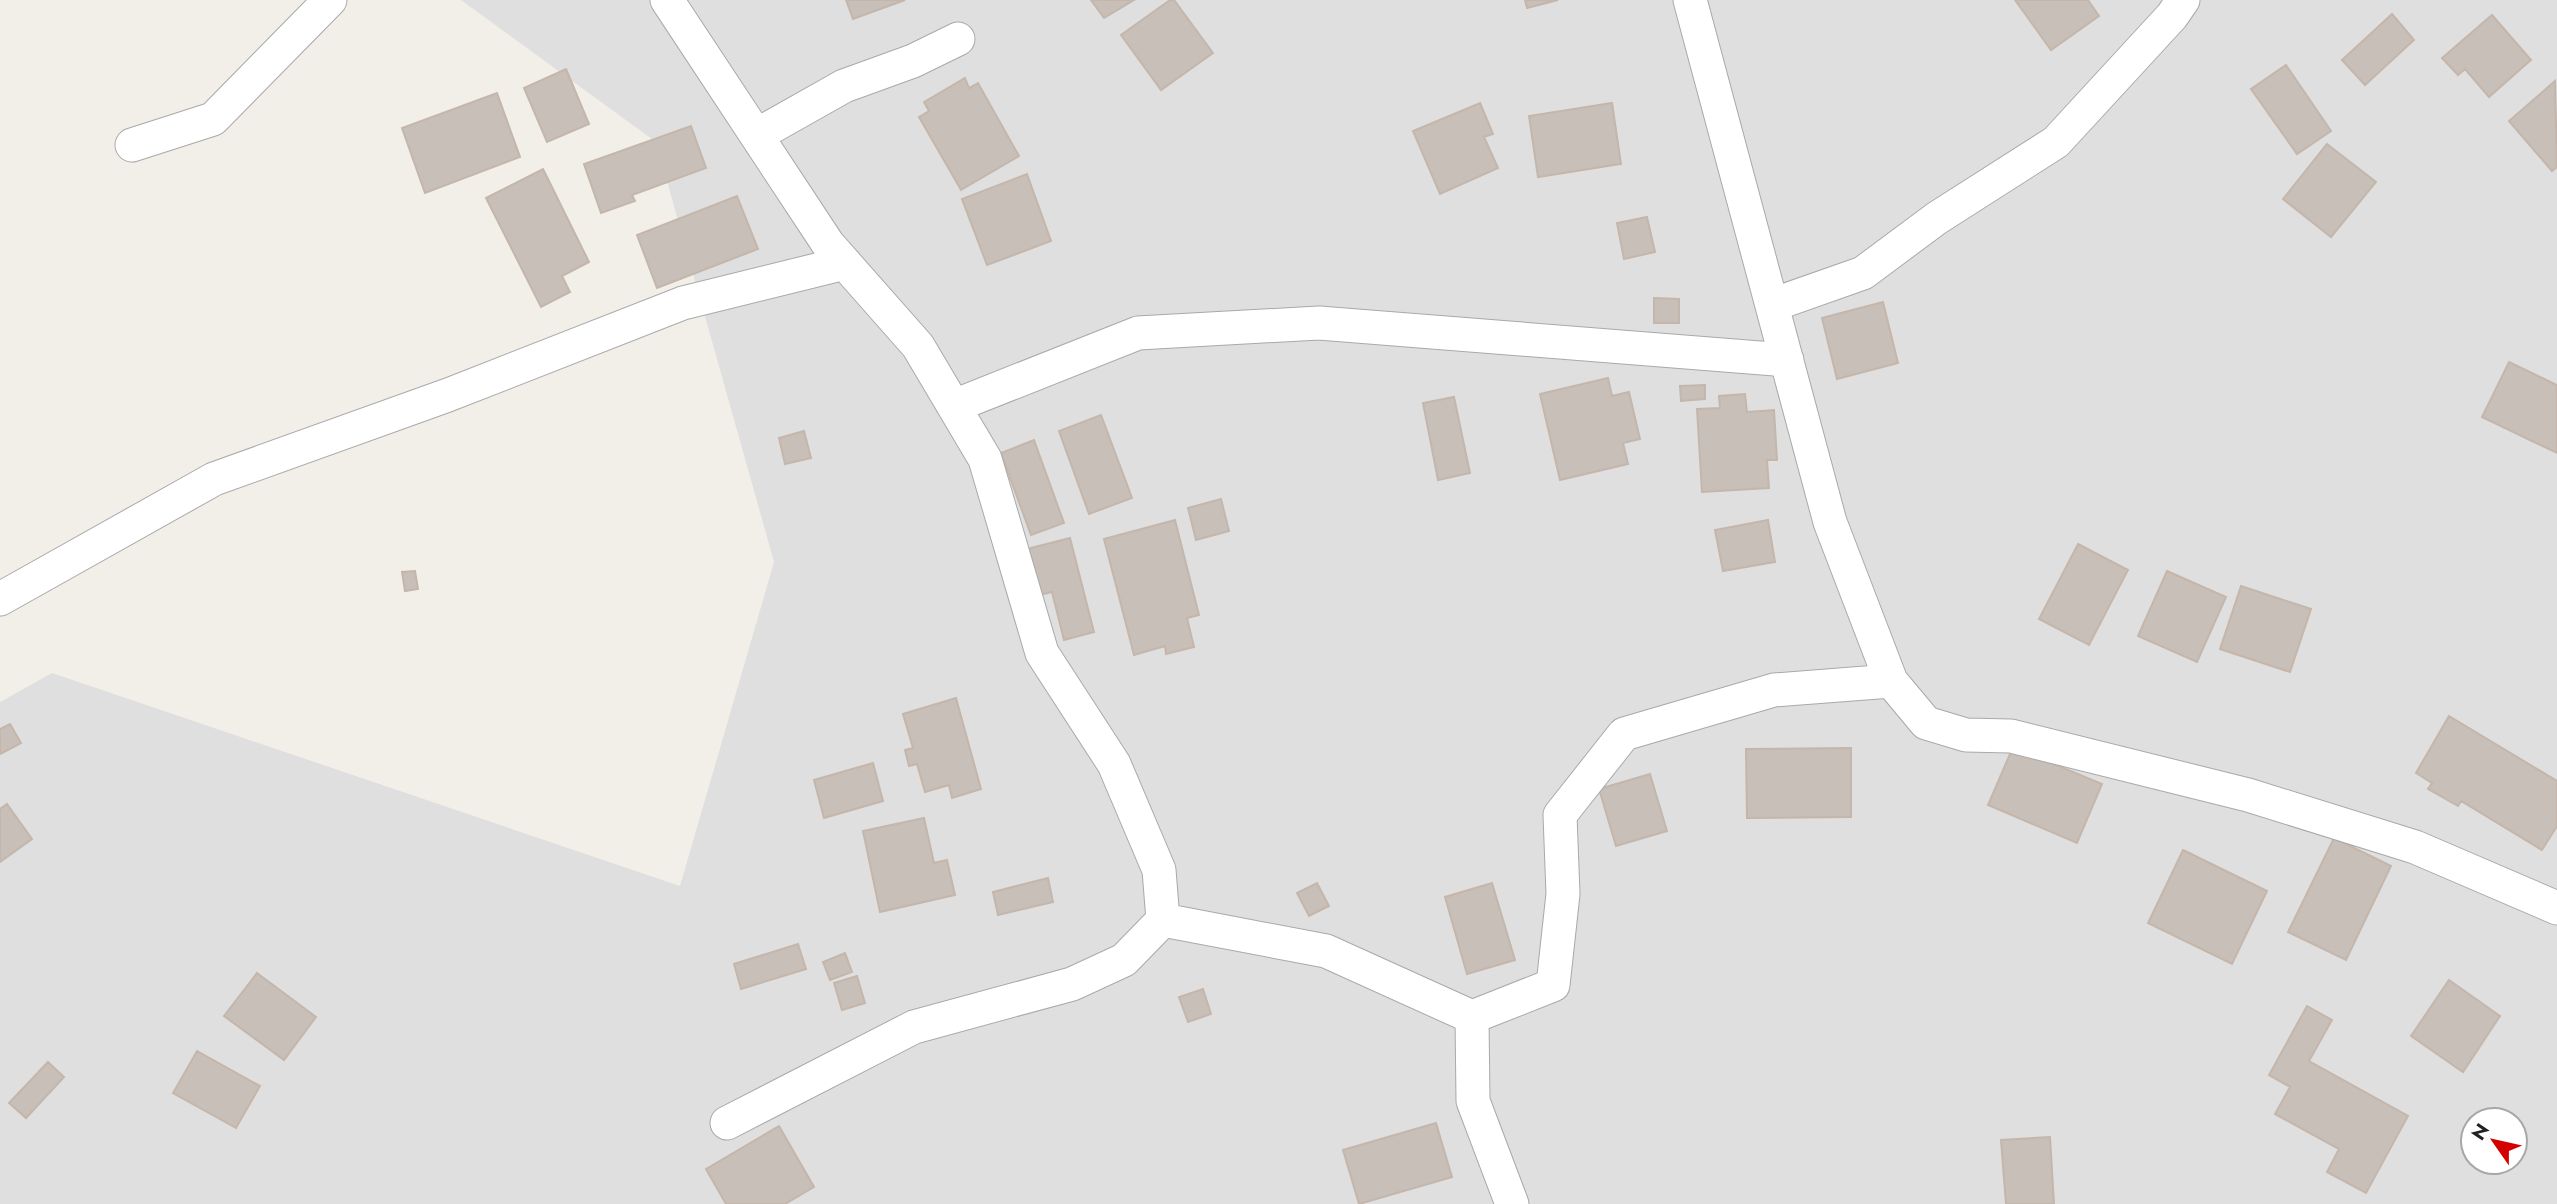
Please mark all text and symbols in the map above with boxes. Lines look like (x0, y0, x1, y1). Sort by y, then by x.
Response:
north arrow (2459, 1106, 2529, 1176)
text: N (2465, 1118, 2496, 1146)

